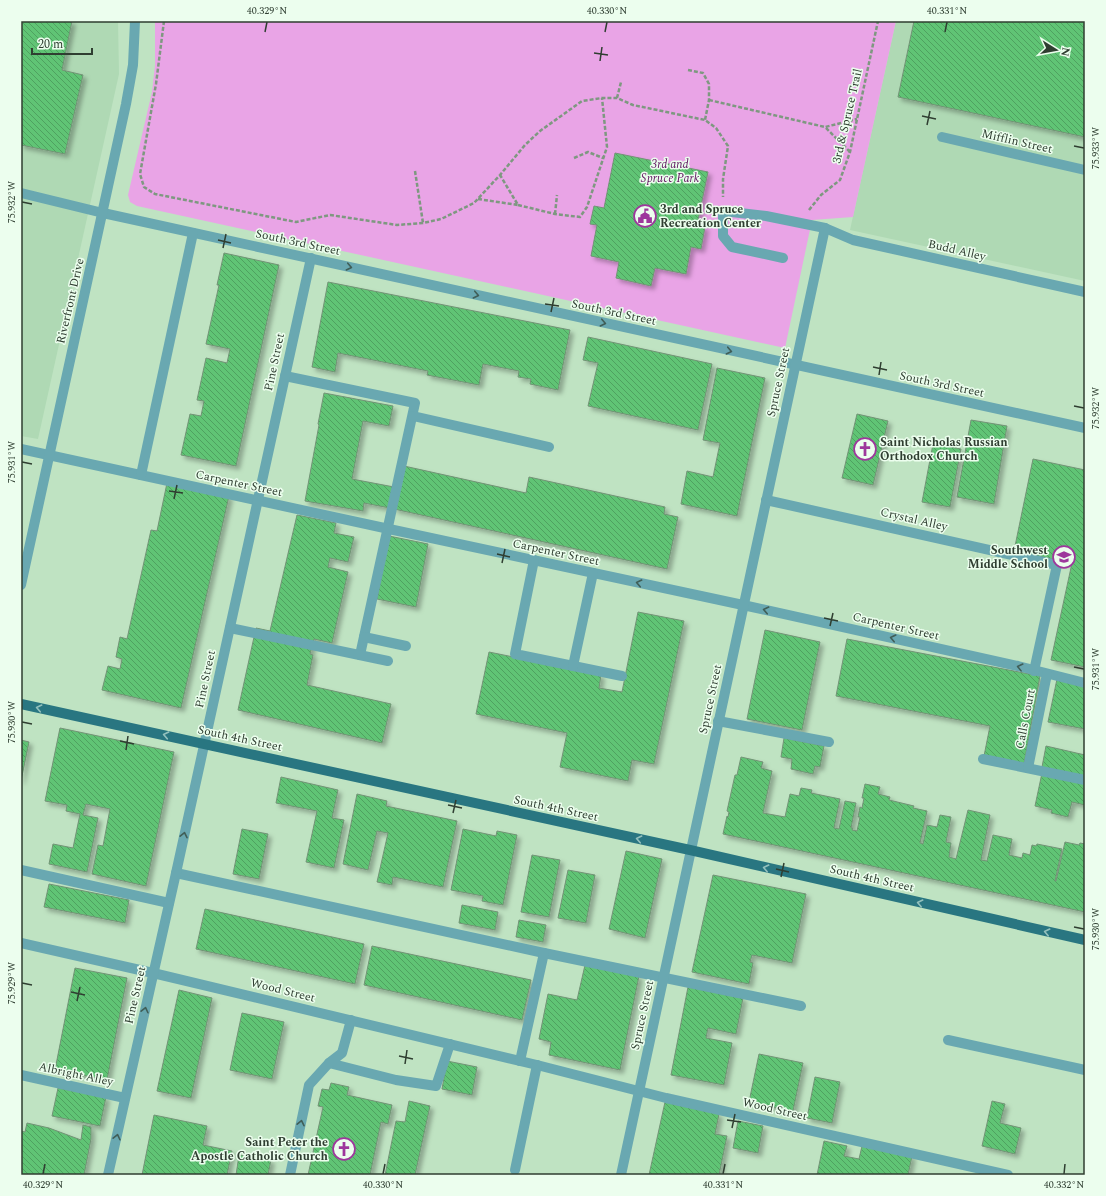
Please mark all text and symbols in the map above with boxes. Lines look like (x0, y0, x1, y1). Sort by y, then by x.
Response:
text: 40.329°N (247, 3, 287, 19)
text: 40.330°N (587, 3, 627, 19)
text: 40.331°N (927, 3, 967, 19)
scale bar (32, 30, 92, 56)
north arrow (1036, 30, 1076, 70)
text: 20 m (38, 35, 63, 54)
text: N (1056, 46, 1075, 58)
street label: 3rd & Spruce Trail (827, 67, 868, 165)
street label: Mifflin Street (980, 124, 1054, 159)
text: 75.933°W (1088, 127, 1104, 169)
park label: 3rd and Spruce Park (641, 155, 700, 188)
text: 75.932°W (4, 181, 20, 223)
place label: 3rd and Spruce Recreation Center (660, 200, 762, 233)
public building icon: 3rd and Spruce Recreation Center (632, 203, 658, 229)
street label: South 3rd Street (254, 224, 342, 261)
street label: Budd Alley (926, 235, 989, 267)
street label: Riverfront Drive (51, 256, 90, 346)
one-way arrow (346, 262, 352, 270)
one-way arrow (472, 290, 479, 298)
street label: South 3rd Street (570, 294, 658, 331)
one-way arrow (599, 319, 606, 327)
street label: Pine Street (259, 331, 290, 393)
street label: Spruce Street (762, 346, 795, 419)
one-way arrow (726, 347, 733, 355)
street label: South 3rd Street (898, 366, 986, 403)
text: 75.932°W (1088, 387, 1104, 429)
place label: Saint Nicholas Russian Orthodox Church (880, 433, 1008, 466)
church icon: Saint Nicholas Russian Orthodox Church (852, 436, 878, 462)
text: 75.931°W (4, 441, 20, 483)
street label: Carpenter Street (194, 465, 284, 502)
street label: Crystal Alley (878, 503, 951, 537)
street label: Carpenter Street (511, 534, 601, 571)
place label: Southwest Middle School (968, 541, 1048, 574)
school or university icon: Southwest Middle School (1051, 544, 1077, 570)
one-way arrow (636, 579, 642, 587)
one-way arrow (763, 607, 769, 615)
street label: Carpenter Street (851, 607, 941, 646)
one-way arrow (890, 635, 896, 643)
street label: Pine Street (190, 648, 221, 710)
text: 75.931°W (1088, 648, 1104, 690)
street label: Spruce Street (694, 663, 727, 736)
one-way arrow (1017, 663, 1024, 672)
street label: Calls Court (1010, 687, 1041, 751)
text: 75.930°W (4, 701, 20, 743)
one-way arrow (36, 704, 42, 712)
street label: South 4th Street (196, 720, 284, 757)
one-way arrow (163, 732, 169, 740)
street label: South 4th Street (512, 790, 600, 827)
one-way arrow (180, 831, 188, 838)
one-way arrow (636, 836, 643, 844)
street label: South 4th Street (828, 860, 916, 897)
one-way arrow (763, 864, 769, 872)
one-way arrow (917, 899, 923, 907)
text: 75.930°W (1088, 908, 1104, 950)
one-way arrow (1044, 928, 1050, 936)
text: 75.929°W (4, 962, 20, 1004)
street label: Pine Street (120, 964, 151, 1026)
street label: Wood Street (249, 973, 317, 1008)
street label: Spruce Street (626, 979, 659, 1052)
one-way arrow (140, 1007, 149, 1014)
street label: Albright Alley (37, 1057, 116, 1092)
street label: Wood Street (741, 1093, 809, 1126)
one-way arrow (296, 1120, 304, 1126)
place label: Saint Peter the Apostle Catholic Church (191, 1133, 329, 1166)
one-way arrow (112, 1134, 120, 1140)
church icon: Saint Peter the Apostle Catholic Church (331, 1136, 357, 1162)
text: 40.329°N (23, 1177, 63, 1193)
text: 40.330°N (363, 1177, 403, 1193)
text: 40.331°N (703, 1177, 743, 1193)
text: 40.332°N (1044, 1177, 1084, 1193)

